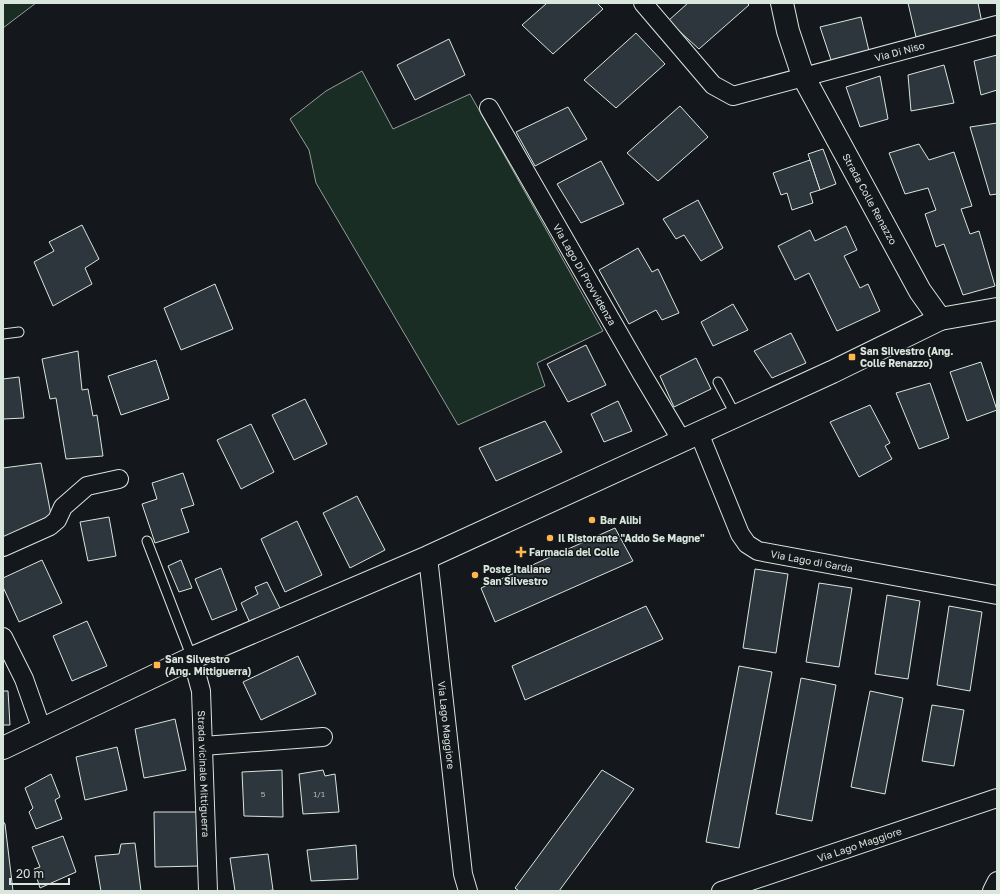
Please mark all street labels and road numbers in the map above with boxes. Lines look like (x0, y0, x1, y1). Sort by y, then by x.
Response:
street label: Via Di Niso (873, 39, 926, 64)
street label: Strada Colle Renazzo (840, 151, 900, 247)
street label: Via Lago Di Provvidenza (551, 222, 619, 327)
street label: Via Lago di Garda (770, 547, 854, 574)
street label: Via Lago Maggiore (436, 680, 457, 770)
street label: Strada vicinale Mittiguerra (196, 710, 212, 837)
street label: Via Lago Maggiore (815, 824, 903, 864)

